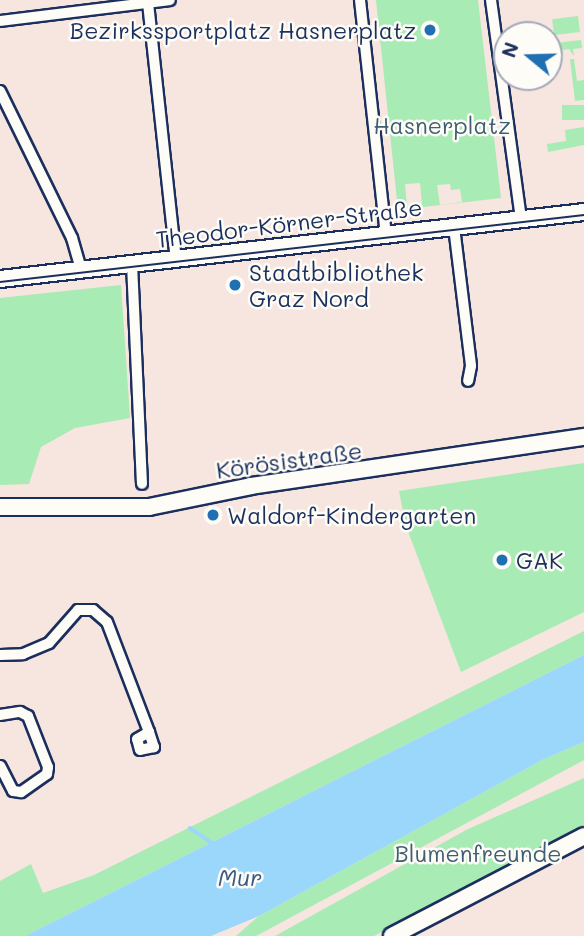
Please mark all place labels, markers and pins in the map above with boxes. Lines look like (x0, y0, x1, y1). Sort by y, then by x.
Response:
place label: Bezirkssportplatz Hasnerplatz (70, 16, 416, 44)
marker: Bezirkssportplatz Hasnerplatz (422, 22, 438, 38)
place label: Stadtbibliothek Graz Nord (249, 258, 423, 312)
marker: Stadtbibliothek Graz Nord (227, 277, 243, 293)
place label: Waldorf-Kindergarten (227, 501, 476, 529)
marker: Waldorf-Kindergarten (205, 507, 221, 523)
place label: GAK (516, 546, 563, 574)
marker: GAK (494, 552, 510, 568)

